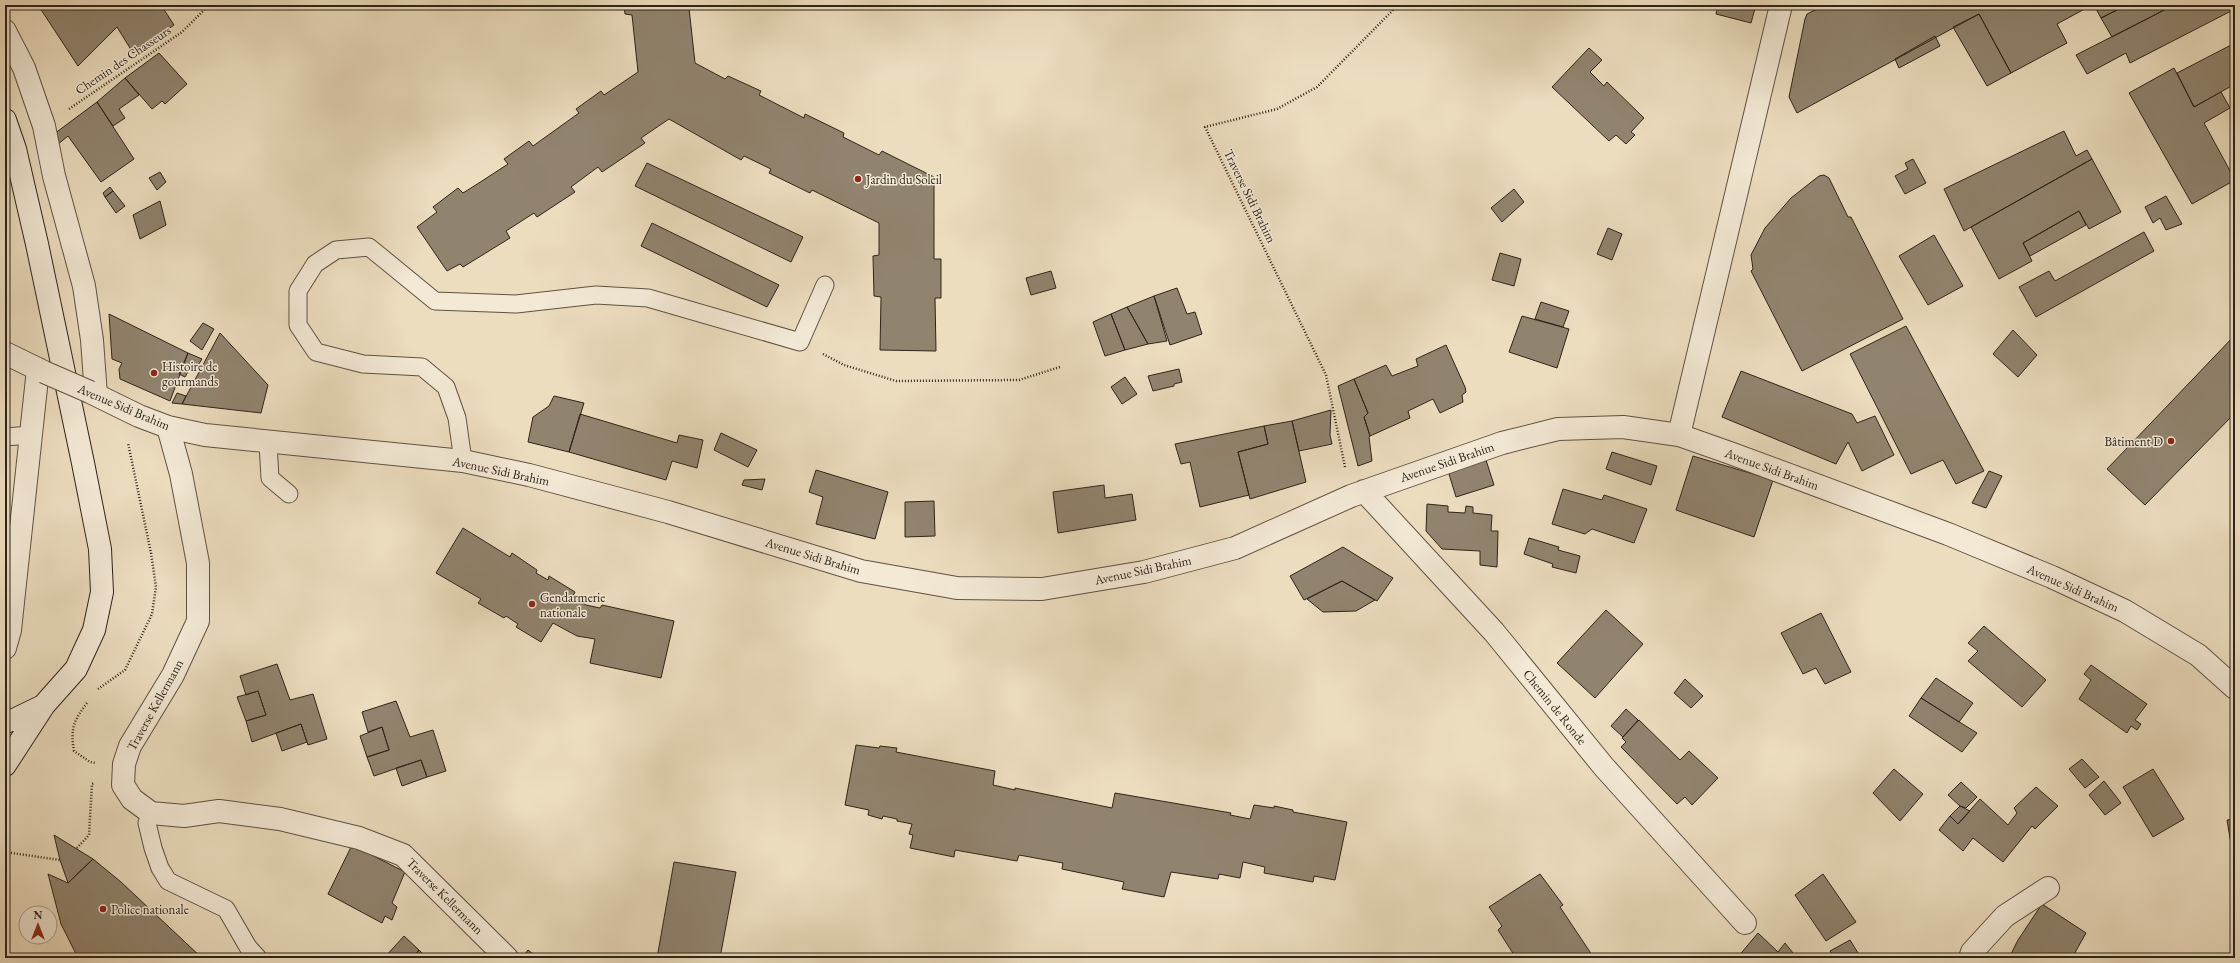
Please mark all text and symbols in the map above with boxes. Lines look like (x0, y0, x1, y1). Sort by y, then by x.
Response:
street label: Chemin des Chasseurs (72, 22, 174, 98)
street label: Traverse Sidi Brahim (1220, 146, 1280, 246)
place label: Jardin du Soleil (865, 171, 942, 188)
marker: Jardin du Soleil (853, 174, 863, 184)
place label: Histoire de gourmands (162, 358, 218, 390)
marker: Histoire de gourmands (149, 368, 159, 378)
street label: Avenue Sidi Brahim (74, 380, 173, 434)
place label: Bâtiment D (2104, 433, 2163, 450)
marker: Bâtiment D (2166, 436, 2176, 446)
street label: Avenue Sidi Brahim (1397, 438, 1496, 486)
street label: Avenue Sidi Brahim (1722, 444, 1821, 494)
street label: Avenue Sidi Brahim (450, 452, 551, 490)
street label: Avenue Sidi Brahim (762, 533, 863, 579)
street label: Avenue Sidi Brahim (1092, 551, 1193, 589)
street label: Avenue Sidi Brahim (2024, 560, 2122, 616)
place label: Gendarmerie nationale (540, 589, 605, 621)
marker: Gendarmerie nationale (527, 599, 537, 609)
street label: Traverse Kellermann (123, 656, 187, 754)
street label: Chemin de Ronde (1519, 666, 1591, 748)
street label: Traverse Kellermann (403, 854, 487, 938)
place label: Police nationale (111, 901, 189, 918)
marker: Police nationale (98, 904, 108, 914)
north arrow (18, 905, 58, 945)
text: N (34, 908, 43, 922)

